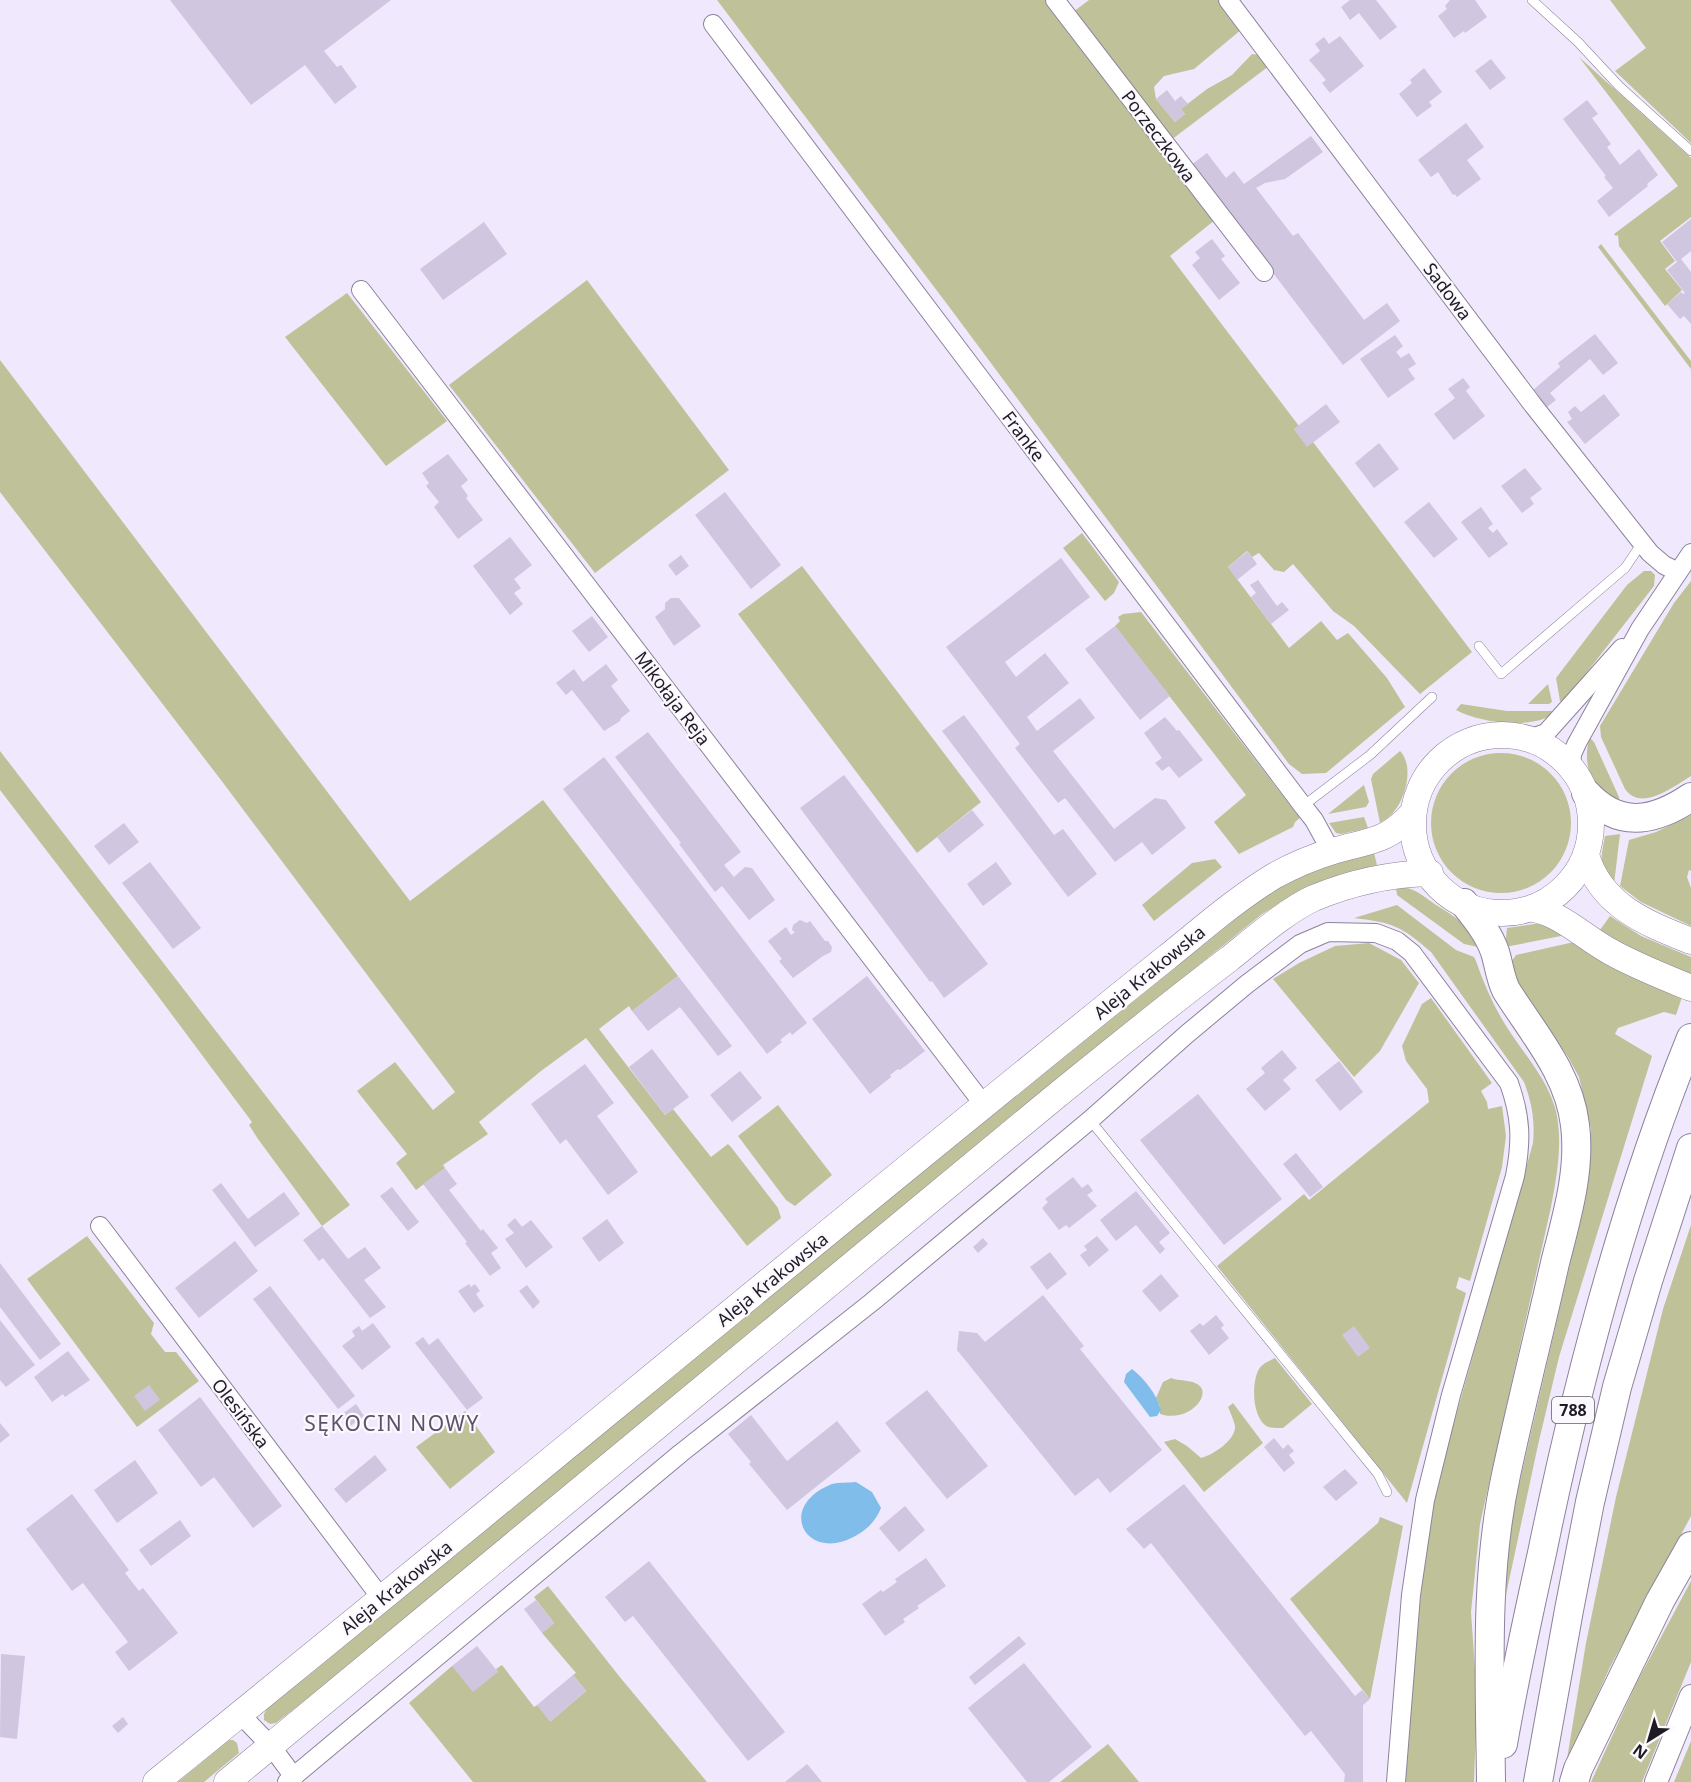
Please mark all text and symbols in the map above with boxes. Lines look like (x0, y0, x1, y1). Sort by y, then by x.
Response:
street label: Porzeczkowa (1117, 85, 1201, 187)
street label: Sadowa (1419, 257, 1477, 325)
street label: Franke (997, 406, 1051, 466)
street label: Mikołaja Reja (630, 646, 716, 750)
street label: Aleja Krakowska (1088, 920, 1210, 1024)
street label: Aleja Krakowska (711, 1227, 833, 1331)
street label: Olesińska (207, 1373, 275, 1453)
road number: 788 (1552, 1397, 1594, 1423)
district label: SĘKOCIN NOWY (304, 1409, 480, 1437)
street label: Aleja Krakowska (335, 1535, 457, 1639)
north arrow (1619, 1710, 1679, 1770)
text: N (1628, 1739, 1652, 1765)

